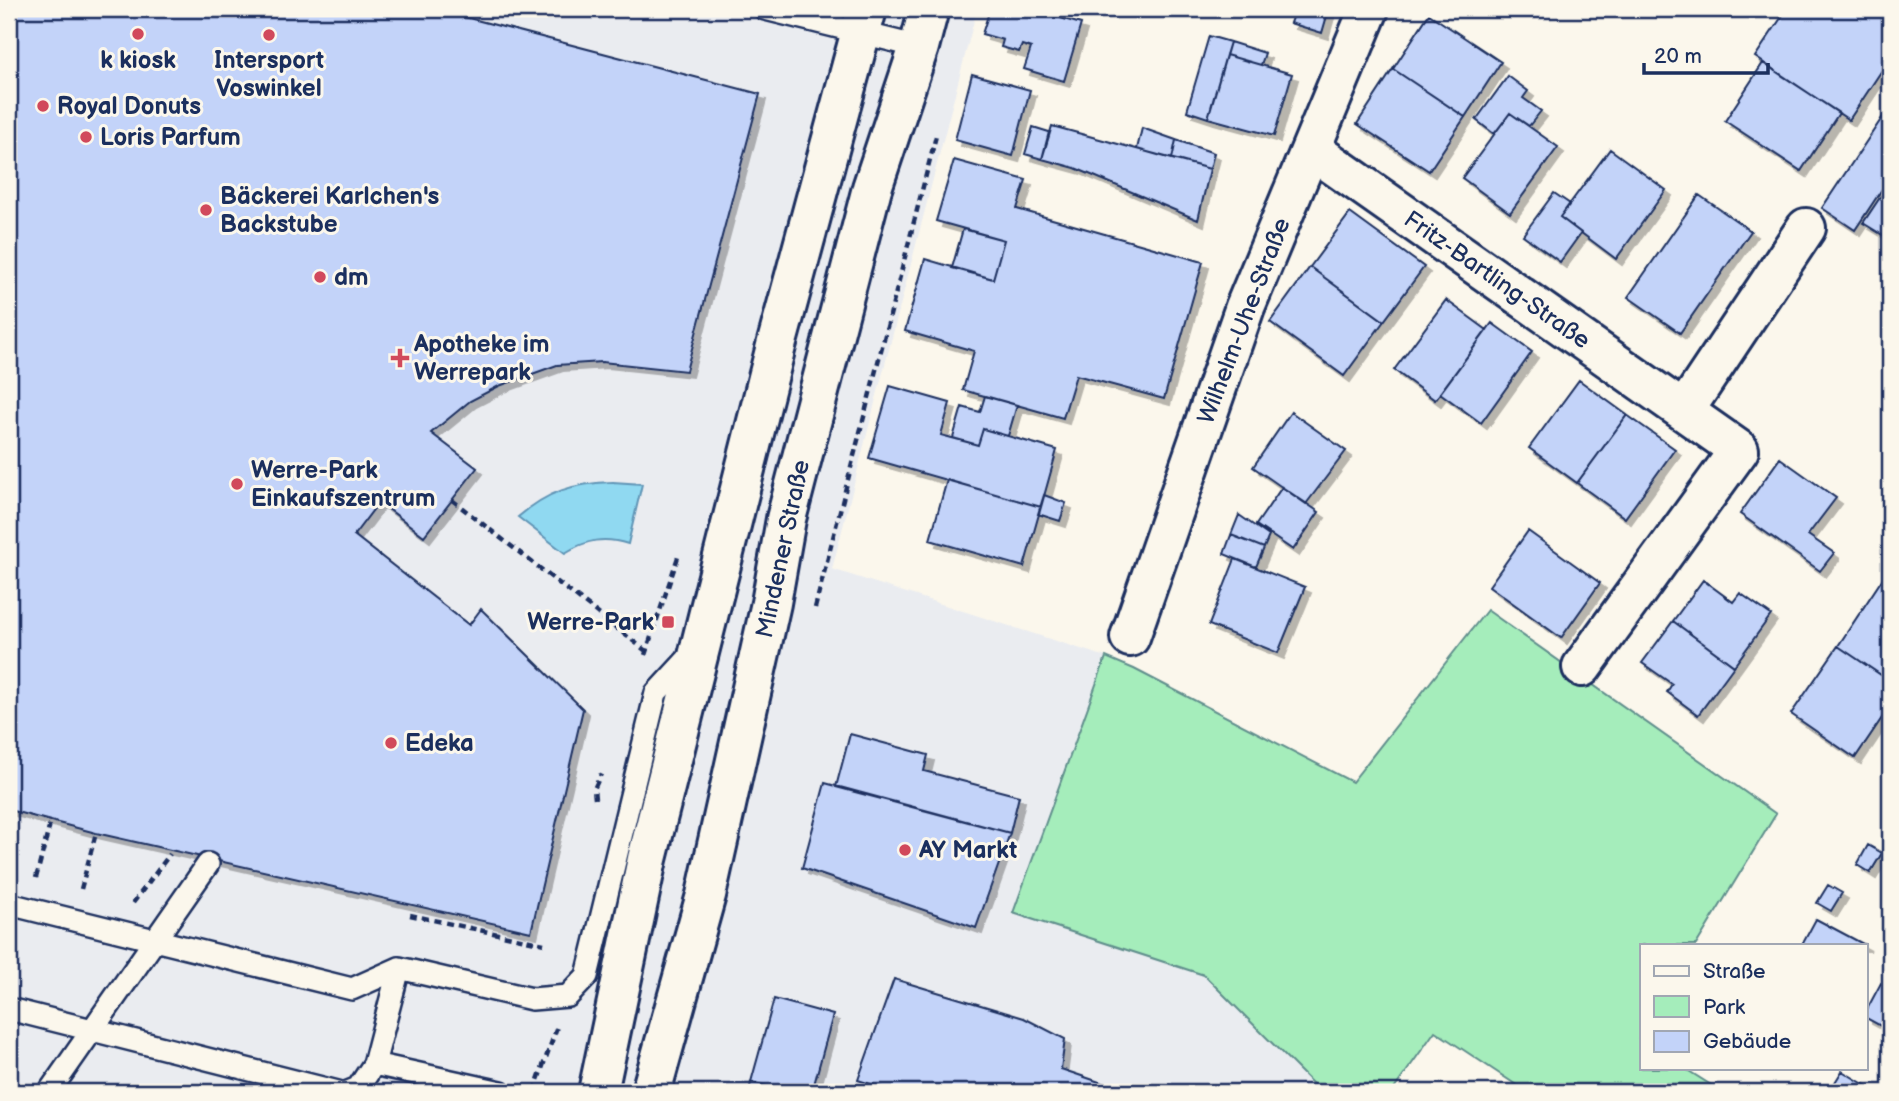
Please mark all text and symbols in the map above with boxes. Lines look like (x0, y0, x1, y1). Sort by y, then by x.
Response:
marker: k kiosk (130, 26, 146, 42)
marker: Intersport Voswinkel (261, 27, 277, 43)
scale bar (1644, 32, 1768, 76)
text: 20 m (1654, 44, 1702, 69)
place label: k kiosk (100, 46, 176, 75)
place label: Intersport Voswinkel (214, 46, 324, 103)
place label: Royal Donuts (57, 92, 201, 121)
marker: Royal Donuts (35, 98, 51, 114)
place label: Loris Parfum (100, 123, 241, 152)
marker: Loris Parfum (78, 129, 94, 145)
place label: Bäckerei Karlchen's Backstube (220, 182, 439, 239)
marker: Bäckerei Karlchen's Backstube (198, 202, 214, 218)
street label: Fritz-Bartling-Straße (1398, 205, 1596, 355)
street label: Wilhelm-Uhe-Straße (1191, 214, 1297, 428)
place label: dm (334, 263, 369, 292)
marker: dm (312, 269, 328, 285)
place label: Apotheke im Werrepark (413, 330, 549, 387)
marker: Apotheke im Werrepark (392, 350, 408, 366)
place label: Werre-Park Einkaufszentrum (251, 456, 436, 513)
street label: Mindener Straße (750, 457, 816, 641)
marker: Werre-Park Einkaufszentrum (229, 476, 245, 492)
place label: Werre-Park (527, 608, 654, 637)
marker: Werre-Park (660, 614, 676, 630)
place label: Edeka (405, 729, 474, 758)
marker: Edeka (383, 735, 399, 751)
place label: AY Markt (918, 836, 1017, 865)
marker: AY Markt (897, 842, 913, 858)
legend (1640, 944, 1868, 1070)
text: Straße (1703, 959, 1765, 984)
text: Park (1703, 995, 1746, 1020)
text: Gebäude (1703, 1029, 1791, 1054)

